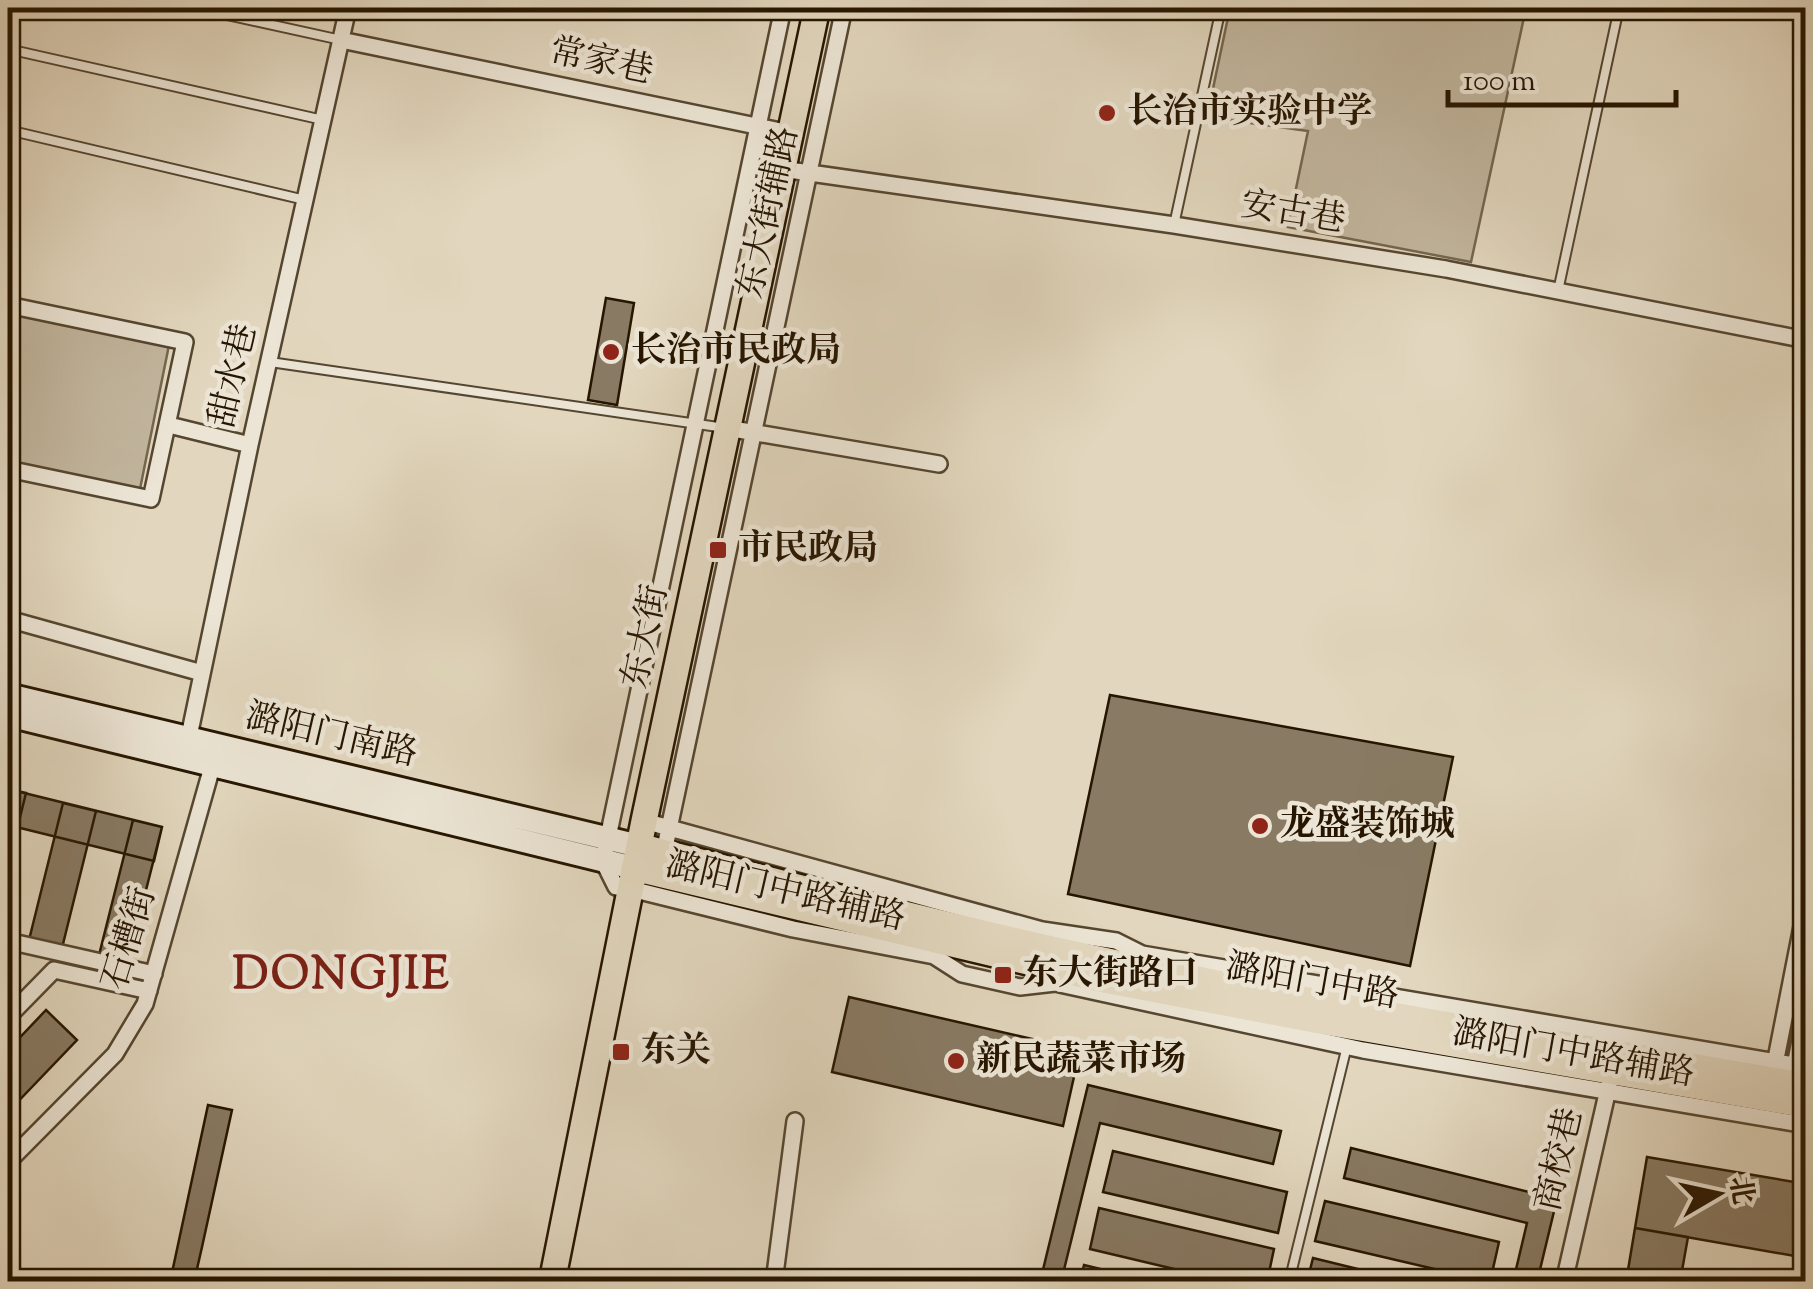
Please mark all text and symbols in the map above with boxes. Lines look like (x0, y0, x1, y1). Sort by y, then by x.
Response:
street label: 常家巷 (544, 27, 658, 99)
scale bar (1448, 45, 1676, 107)
text: 100 m (1463, 61, 1536, 104)
place label: 长治市实验中学 (1127, 88, 1372, 139)
marker: 长治市实验中学 (1096, 102, 1118, 124)
street label: 东大街辅路 (727, 122, 813, 304)
street label: 安古巷 (1237, 181, 1349, 247)
street label: 甜水巷 (198, 319, 272, 433)
place label: 长治市民政局 (631, 327, 841, 378)
marker: 长治市民政局 (600, 341, 622, 363)
place label: 市民政局 (738, 525, 878, 576)
marker: 市民政局 (707, 539, 729, 561)
street label: 东大街 (611, 580, 683, 694)
street label: 潞阳门南路 (240, 692, 422, 782)
place label: 龙盛装饰城 (1280, 801, 1455, 852)
marker: 龙盛装饰城 (1249, 815, 1271, 837)
street label: 潞阳门中路辅路 (660, 841, 910, 945)
street label: 石槽街 (91, 881, 171, 997)
street label: 潞阳门中路 (1221, 943, 1403, 1023)
district label: DONGJIE (233, 945, 451, 1010)
place label: 东大街路口 (1023, 950, 1198, 1001)
marker: 东大街路口 (992, 964, 1014, 986)
street label: 潞阳门中路辅路 (1448, 1009, 1698, 1101)
place label: 东关 (641, 1027, 711, 1078)
place label: 新民蔬菜市场 (976, 1036, 1186, 1087)
marker: 东关 (610, 1041, 632, 1063)
marker: 新民蔬菜市场 (945, 1050, 967, 1072)
street label: 商校巷 (1524, 1103, 1598, 1217)
north arrow (1668, 1144, 1768, 1244)
text: 北 (1718, 1174, 1762, 1208)

